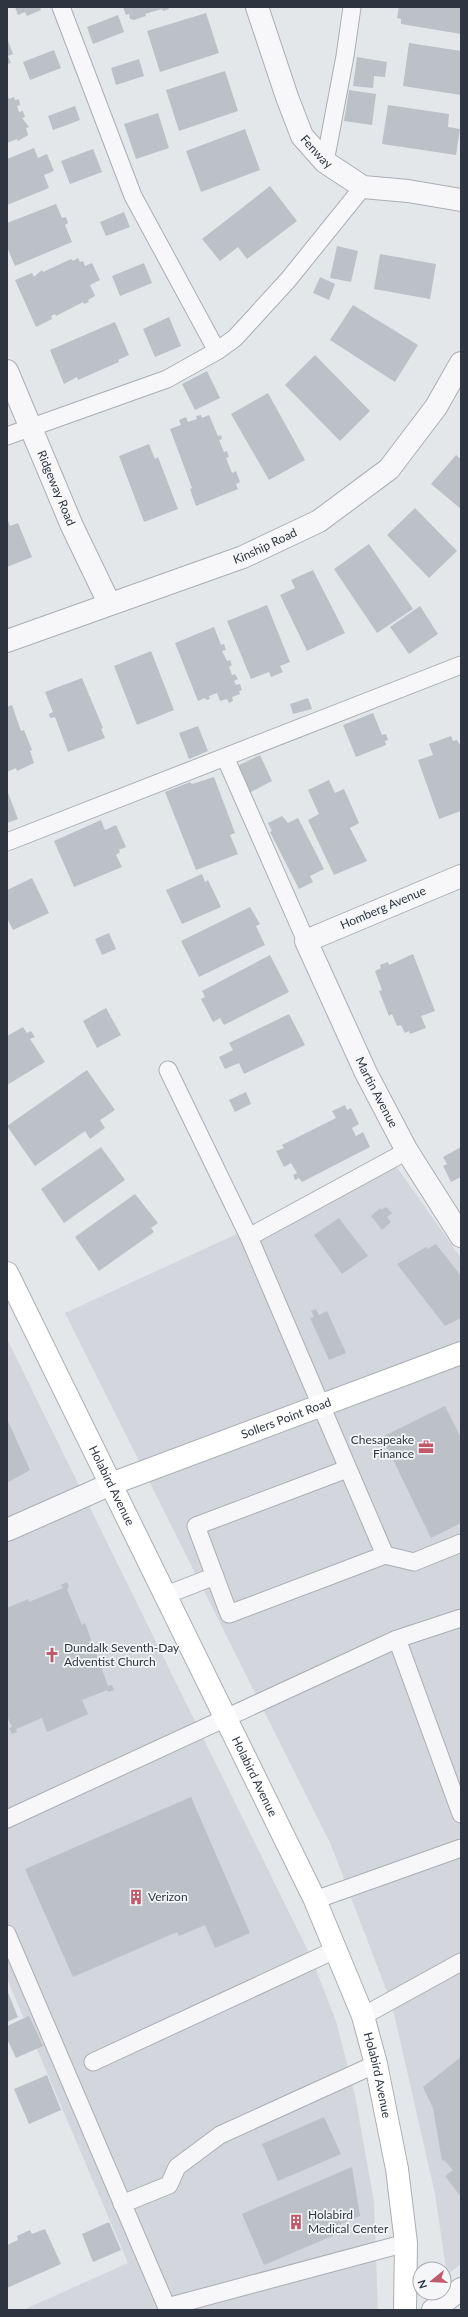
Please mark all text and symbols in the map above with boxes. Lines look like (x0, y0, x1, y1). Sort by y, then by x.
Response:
street label: Fenway (297, 131, 336, 172)
street label: Ridgeway Road (34, 448, 79, 528)
street label: Kinship Road (231, 525, 299, 567)
street label: Homberg Avenue (338, 883, 428, 932)
street label: Martin Avenue (353, 1054, 401, 1130)
street label: Sollers Point Road (239, 1394, 333, 1442)
place label: Chesapeake Finance (351, 1432, 414, 1461)
office icon: Chesapeake Finance (417, 1438, 435, 1456)
street label: Holabird Avenue (86, 1443, 138, 1528)
place label: Dundalk Seventh-Day Adventist Church (64, 1640, 180, 1669)
church icon: Dundalk Seventh-Day Adventist Church (43, 1646, 61, 1664)
street label: Holabird Avenue (229, 1734, 281, 1819)
building icon: Verizon (127, 1888, 145, 1906)
place label: Verizon (148, 1889, 188, 1904)
street label: Holabird Avenue (361, 2030, 395, 2119)
place label: Holabird Medical Center (308, 2207, 389, 2236)
building icon: Holabird Medical Center (287, 2213, 305, 2231)
north arrow (412, 2261, 452, 2301)
text: N (415, 2278, 430, 2290)

